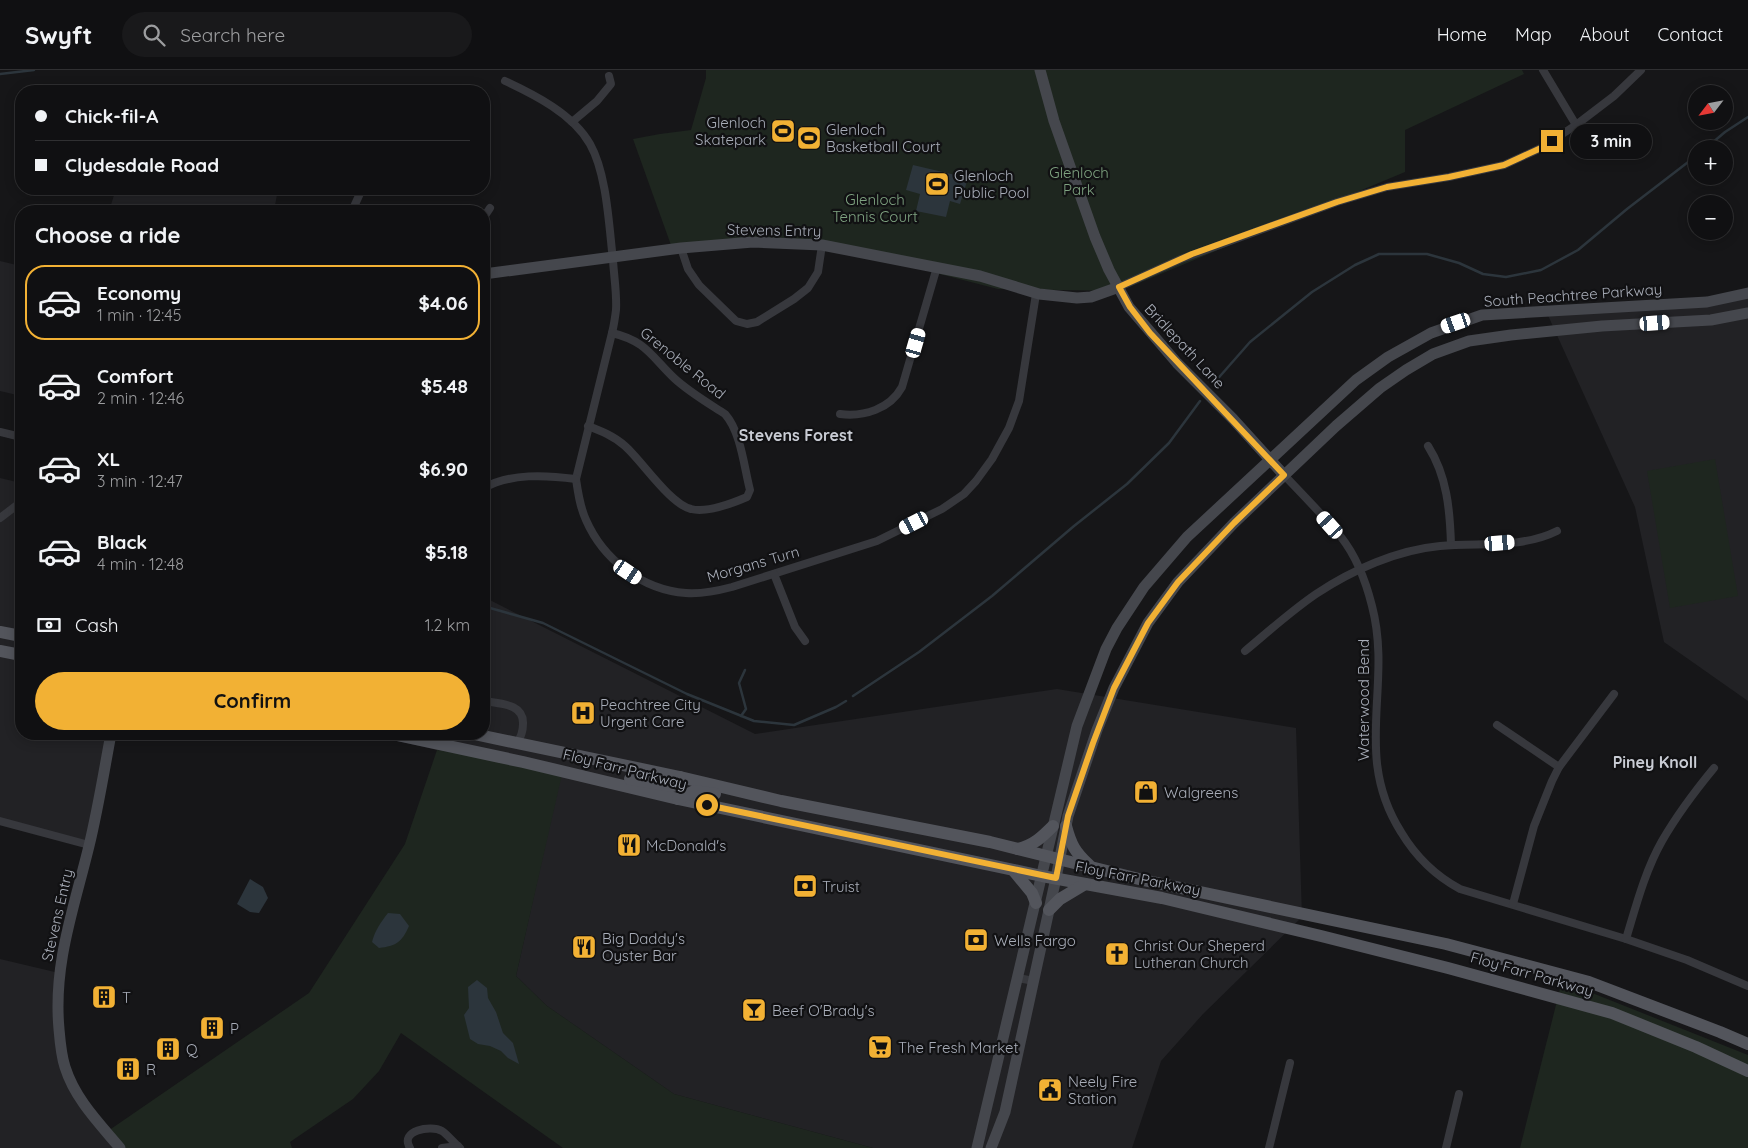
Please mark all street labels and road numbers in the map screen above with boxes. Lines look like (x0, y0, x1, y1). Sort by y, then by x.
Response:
street label: Stevens Entry (727, 220, 821, 240)
street label: South Peachtree Parkway (1483, 279, 1663, 311)
street label: Bridlepath Lane (1141, 299, 1229, 393)
street label: Grenoble Road (637, 323, 729, 403)
street label: Morgans Turn (705, 542, 801, 586)
street label: Waterwood Bend (1354, 639, 1373, 761)
street label: Floy Farr Parkway (561, 744, 689, 794)
street label: Floy Farr Parkway (1074, 857, 1202, 899)
street label: Stevens Entry (37, 867, 77, 963)
street label: Floy Farr Parkway (1468, 947, 1596, 1001)

